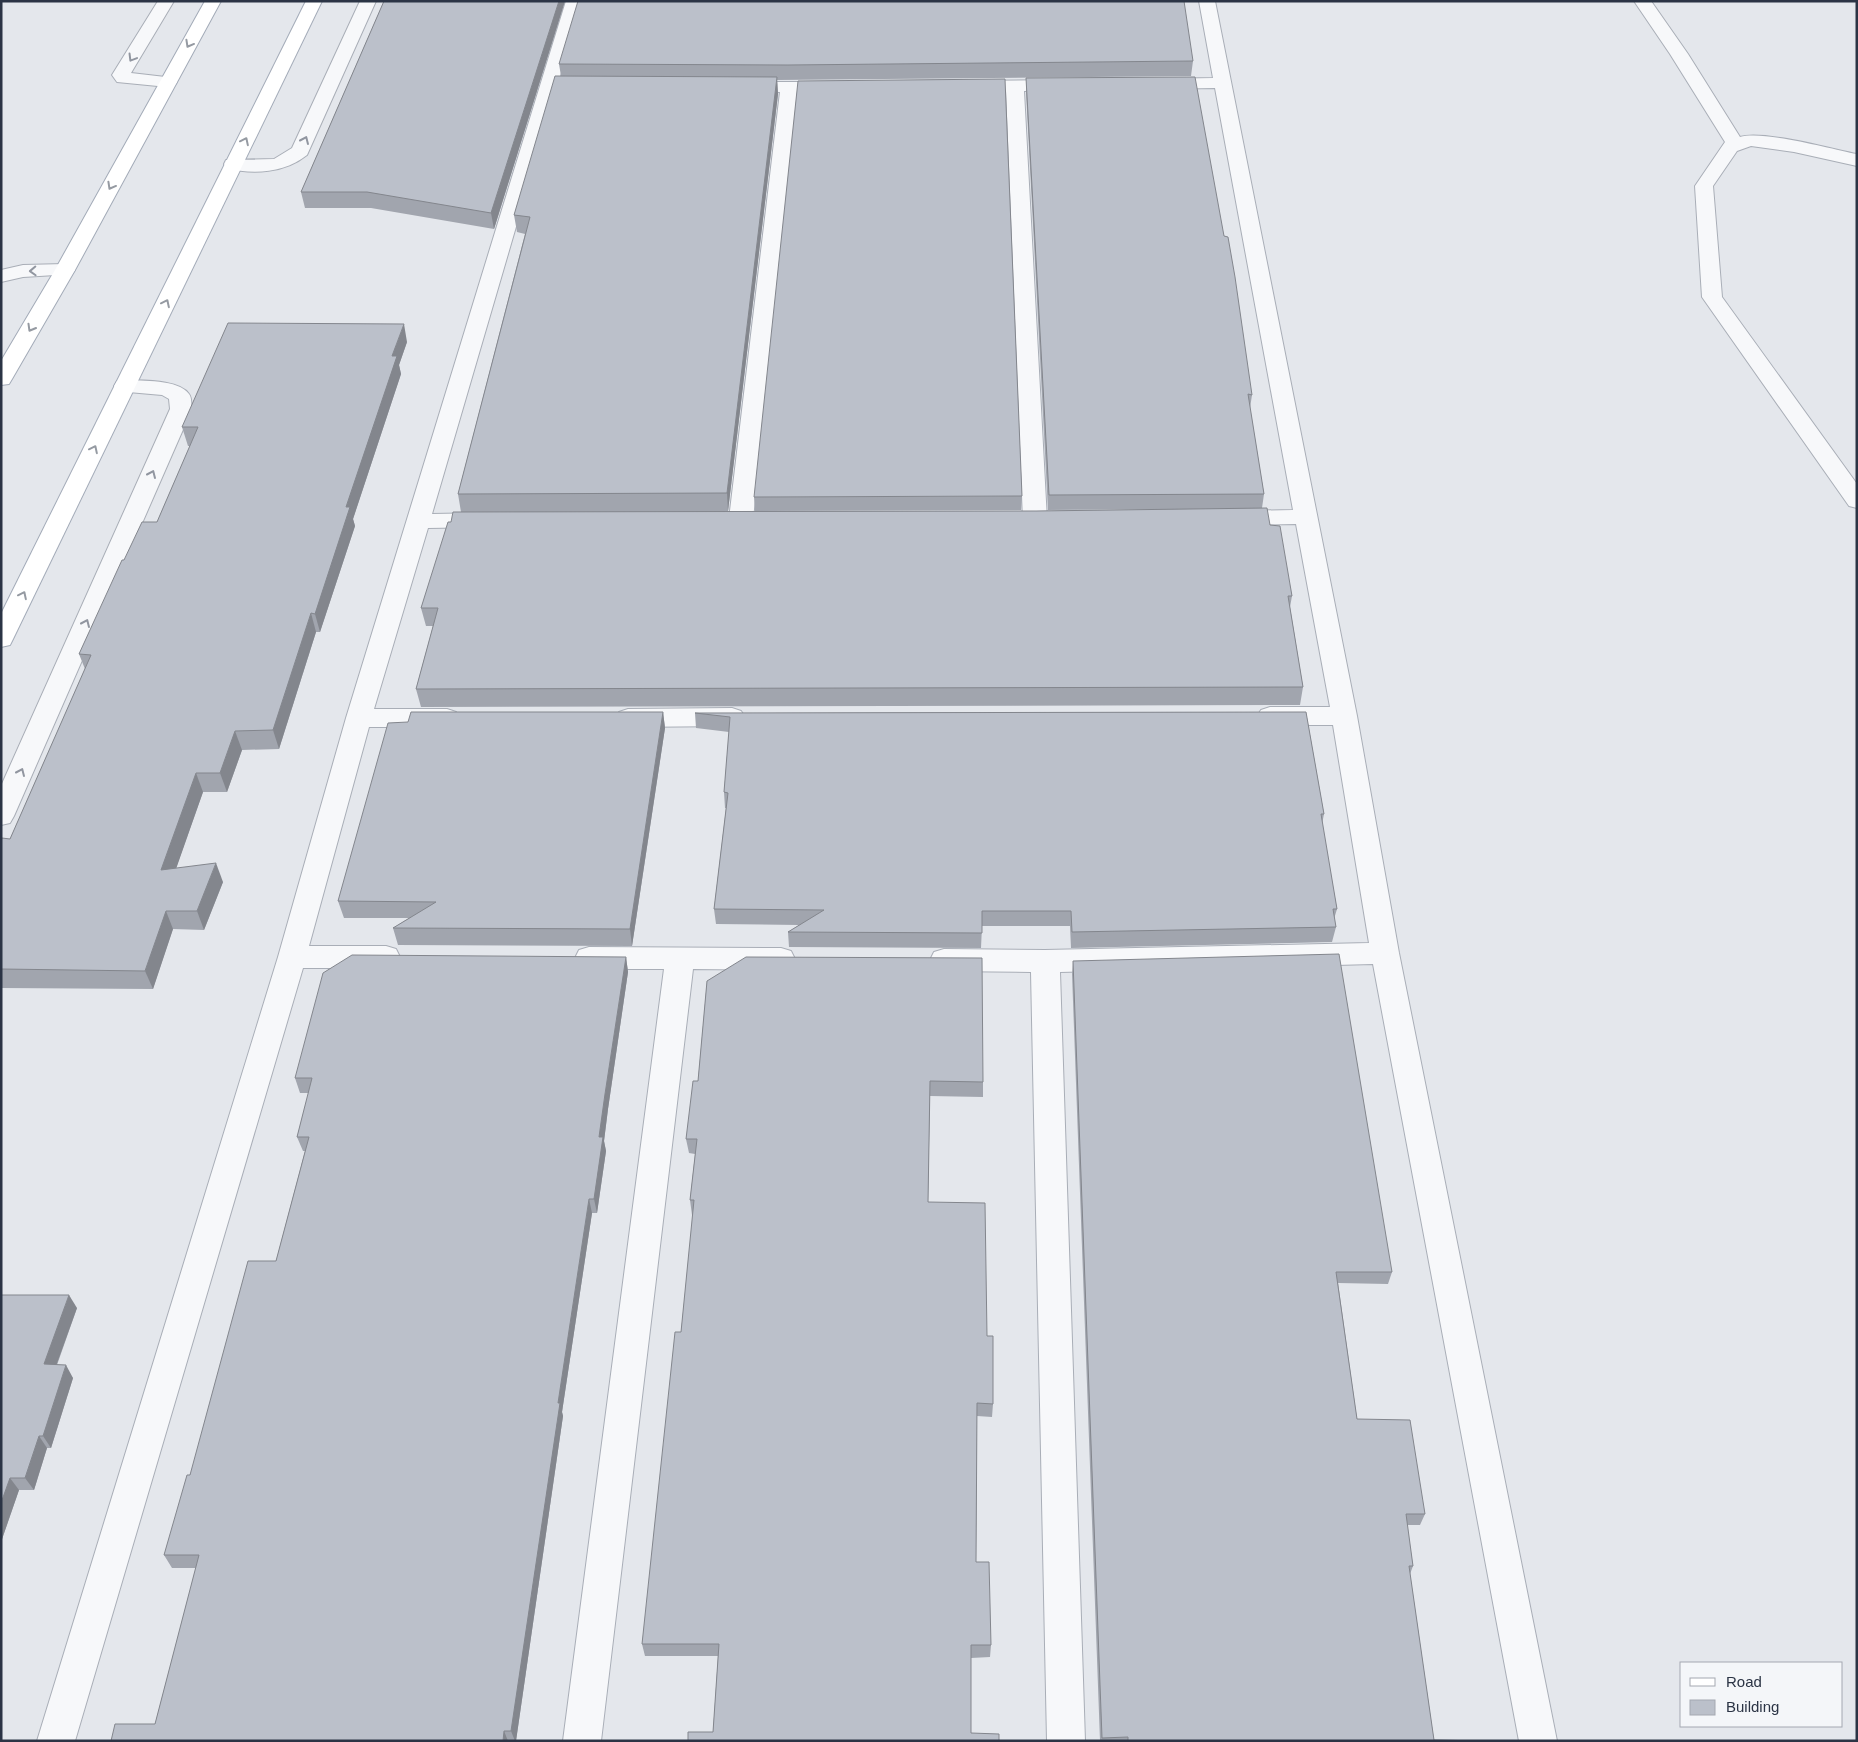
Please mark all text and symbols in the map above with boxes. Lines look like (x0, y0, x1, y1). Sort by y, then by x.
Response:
one-way arrow (185, 38, 195, 47)
one-way arrow (128, 53, 138, 62)
one-way arrow (299, 136, 310, 145)
one-way arrow (238, 137, 249, 146)
one-way arrow (107, 181, 117, 190)
one-way arrow (28, 266, 36, 276)
one-way arrow (159, 299, 170, 308)
one-way arrow (28, 322, 38, 331)
one-way arrow (88, 445, 98, 454)
one-way arrow (145, 470, 156, 479)
one-way arrow (17, 591, 27, 600)
one-way arrow (80, 619, 91, 628)
one-way arrow (14, 768, 25, 777)
legend (1680, 1662, 1843, 1727)
text: Road (1726, 1673, 1762, 1690)
text: Building (1726, 1698, 1779, 1715)

